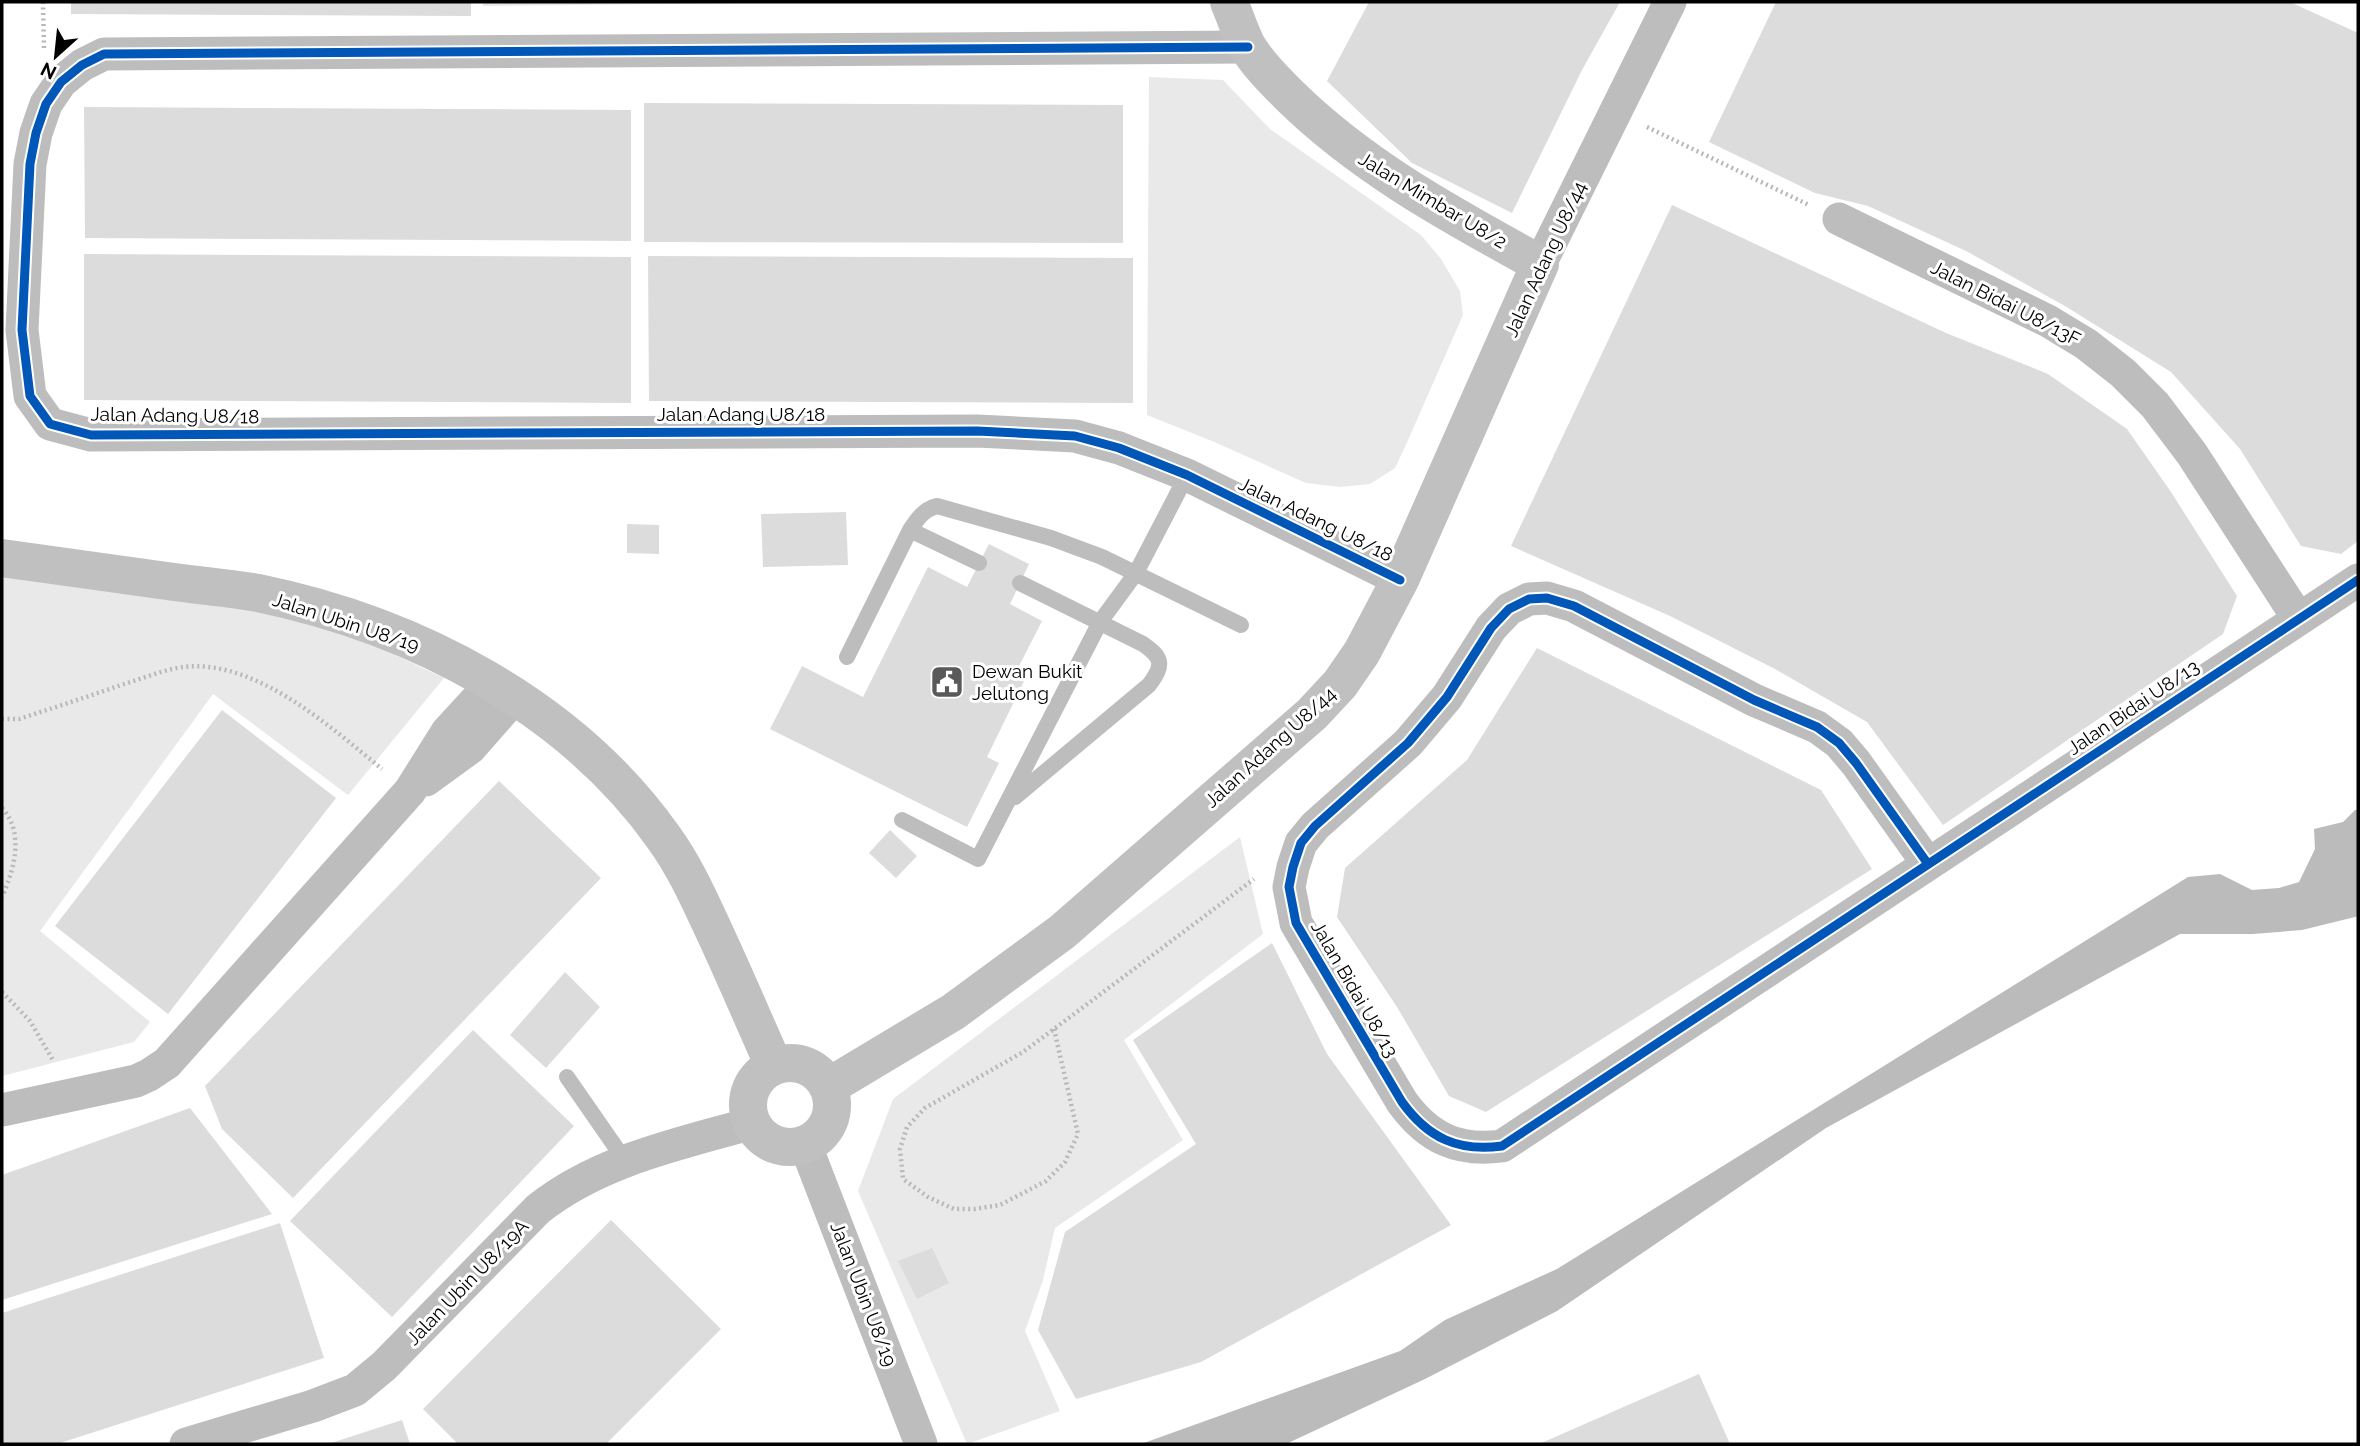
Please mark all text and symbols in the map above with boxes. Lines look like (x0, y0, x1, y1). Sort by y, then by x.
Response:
north arrow (21, 21, 91, 91)
text: N (37, 58, 60, 84)
street label: Jalan Mimbar U8/2 (1355, 147, 1511, 253)
street label: Jalan Adang U8/44 (1499, 178, 1591, 340)
street label: Jalan Bidai U8/13F (1928, 256, 2084, 350)
street label: Jalan Adang U8/18 (90, 403, 260, 427)
street label: Jalan Adang U8/18 (657, 403, 825, 425)
street label: Jalan Adang U8/18 (1235, 472, 1397, 566)
street label: Jalan Ubin U8/19 (270, 588, 422, 656)
street label: Jalan Bidai U8/13 (2063, 655, 2203, 759)
place label: Dewan Bukit Jelutong (972, 660, 1083, 704)
public building icon: Dewan Bukit Jelutong (928, 663, 966, 701)
street label: Jalan Adang U8/44 (1200, 682, 1340, 812)
street label: Jalan Bidai U8/13 (1307, 917, 1403, 1061)
street label: Jalan Ubin U8/19A (402, 1215, 533, 1349)
street label: Jalan Ubin U8/19 (826, 1219, 902, 1369)

